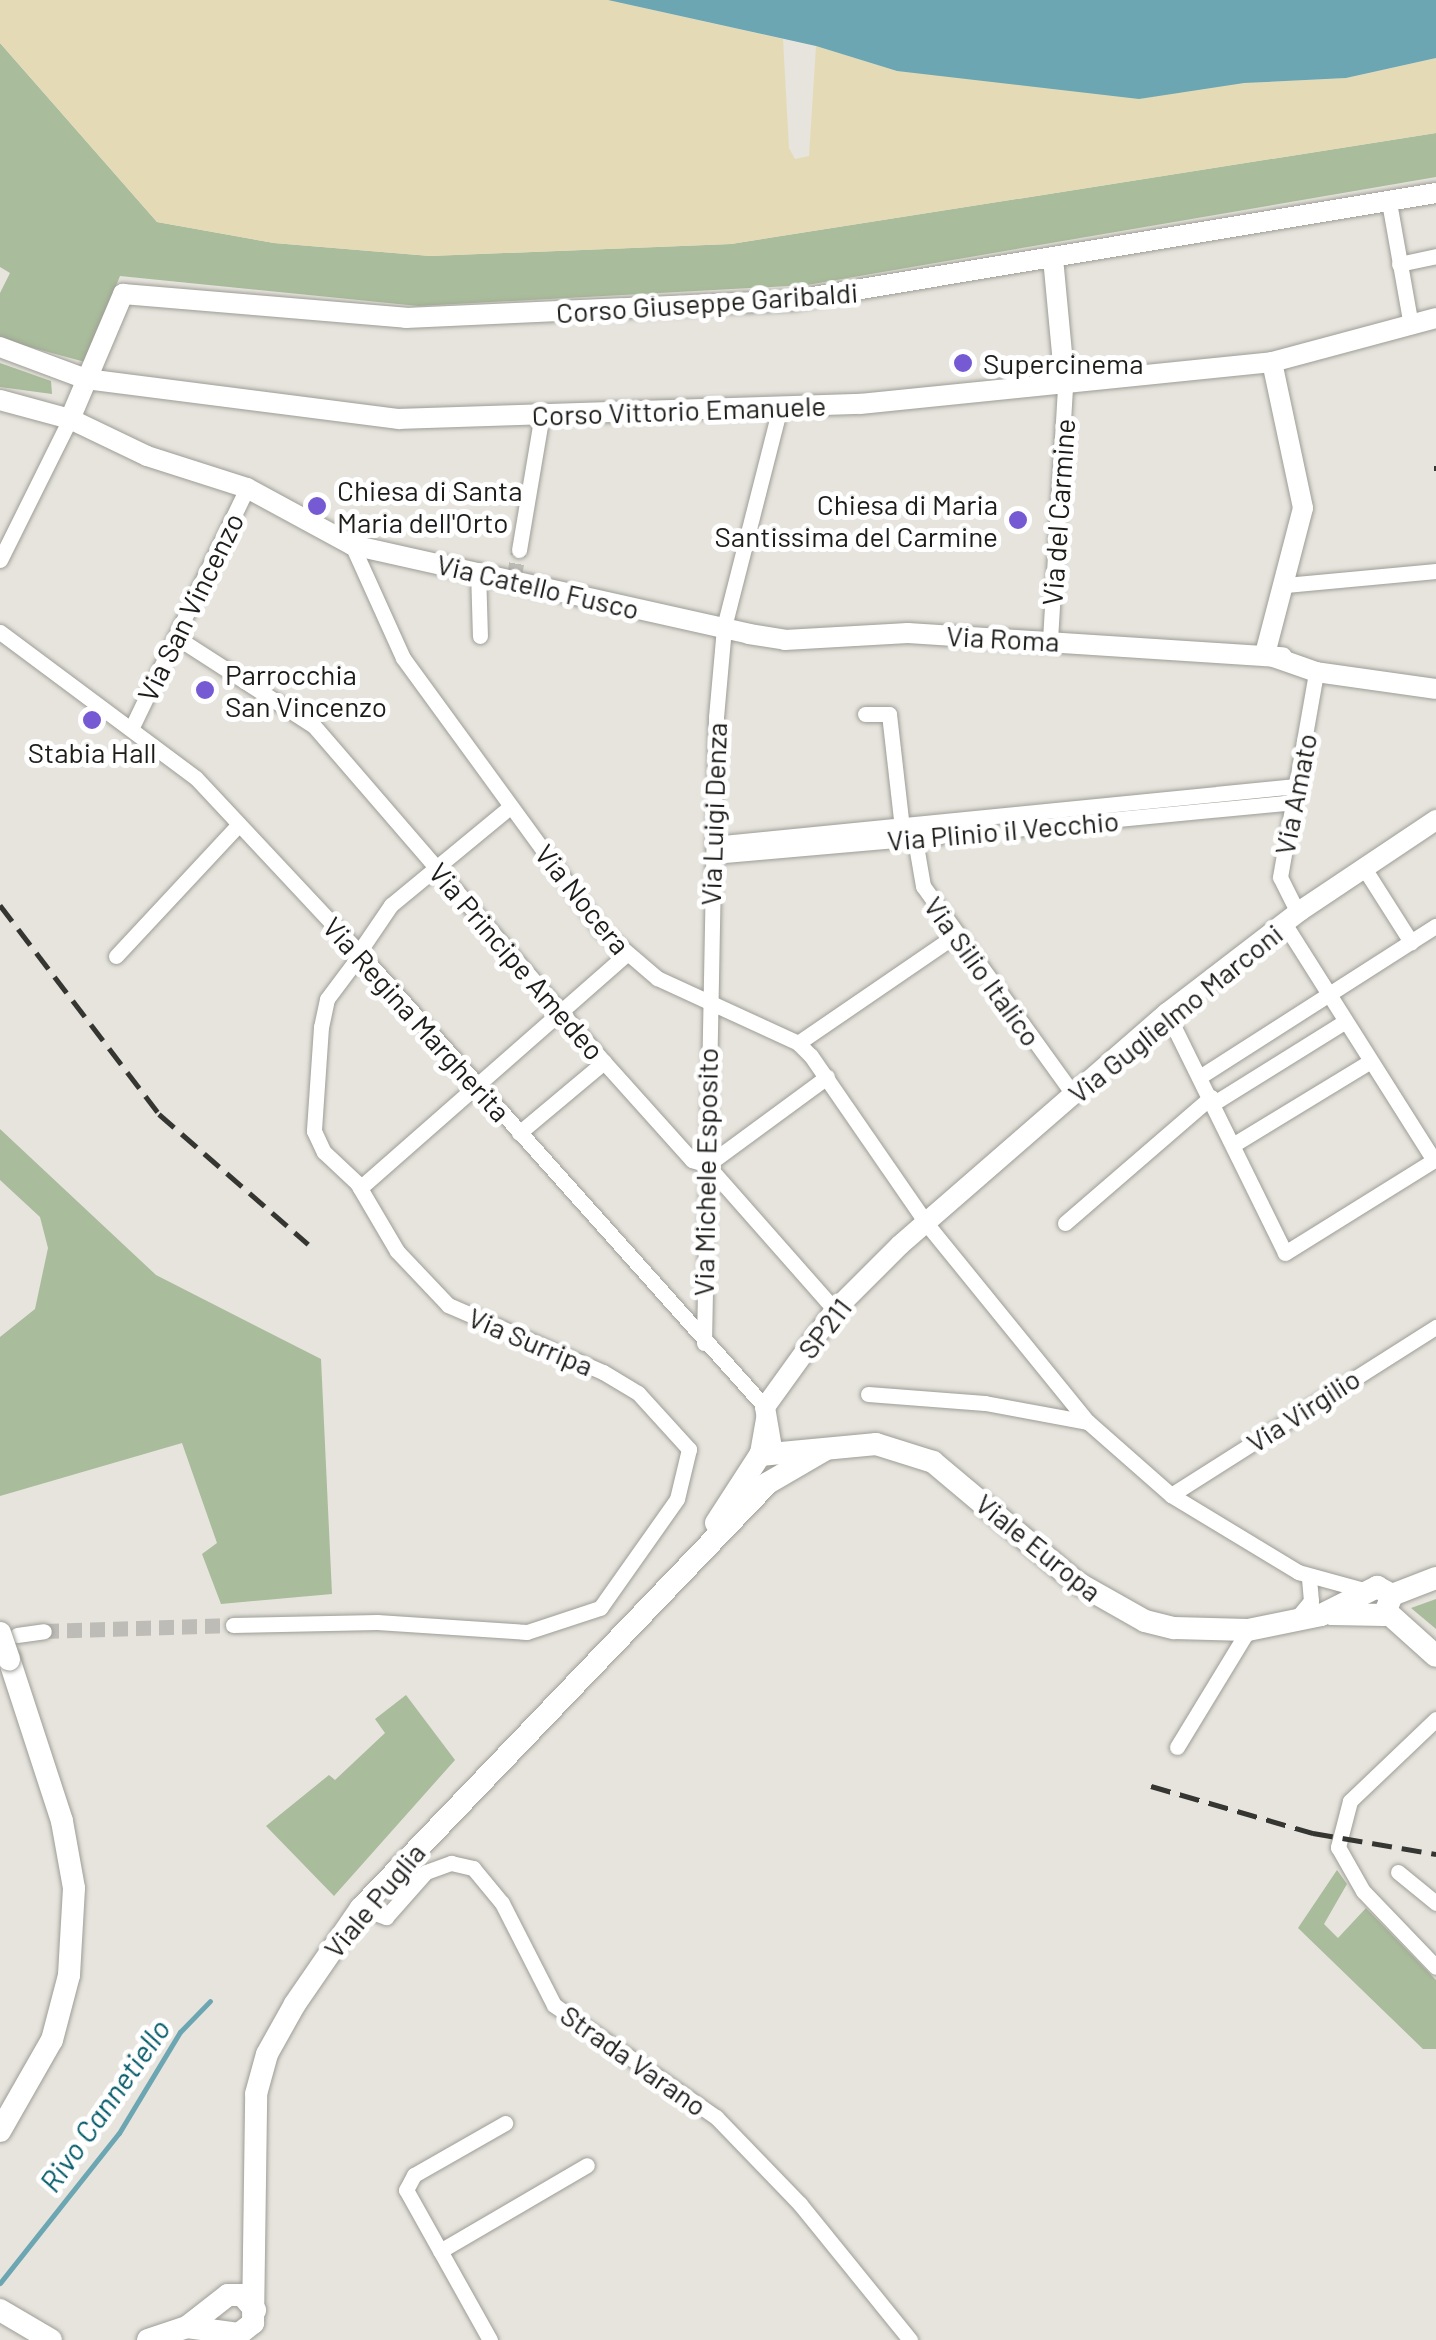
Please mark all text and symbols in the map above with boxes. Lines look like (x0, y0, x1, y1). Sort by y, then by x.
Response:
street label: Corso Giuseppe Garibaldi (555, 275, 859, 329)
place label: Supercinema (983, 346, 1144, 380)
marker: Supercinema (952, 352, 974, 374)
street label: Corso Vittorio Emanuele (531, 388, 827, 432)
street label: Via del Carmine (1035, 417, 1081, 607)
place label: Chiesa di Santa Maria dell'Orto (337, 473, 522, 539)
place label: Chiesa di Maria Santissima del Carmine (715, 487, 998, 553)
marker: Chiesa di Santa Maria dell'Orto (306, 495, 328, 517)
street label: Via San Vincenzo (130, 507, 250, 707)
marker: Chiesa di Maria Santissima del Carmine (1007, 509, 1029, 531)
street label: Via Catello Fusco (434, 546, 642, 626)
street label: Via Roma (946, 618, 1060, 658)
place label: Parrocchia San Vincenzo (225, 657, 387, 723)
marker: Parrocchia San Vincenzo (194, 679, 216, 701)
marker: Stabia Hall (81, 709, 103, 731)
street label: Via Luigi Denza (693, 722, 733, 906)
street label: Via Amato (1267, 730, 1323, 858)
place label: Stabia Hall (28, 735, 156, 769)
street label: Via Plinio il Vecchio (886, 803, 1120, 857)
street label: Via Nocera (529, 837, 637, 961)
street label: Via Principe Amedeo (422, 856, 612, 1066)
street label: Via Silio Italico (918, 890, 1048, 1052)
street label: Via Regina Margherita (316, 910, 518, 1128)
street label: Via Guglielmo Marconi (1061, 916, 1289, 1110)
street label: Via Michele Esposito (686, 1047, 724, 1297)
street label: SP211 (790, 1291, 858, 1365)
street label: Via Surripa (464, 1300, 598, 1382)
street label: Via Virgilio (1240, 1361, 1366, 1459)
street label: Viale Europa (969, 1486, 1109, 1608)
street label: Viale Puglia (316, 1836, 432, 1964)
street label: Strada Varano (555, 1997, 713, 2123)
water label: Rivo Cannetiello (31, 2012, 177, 2198)

